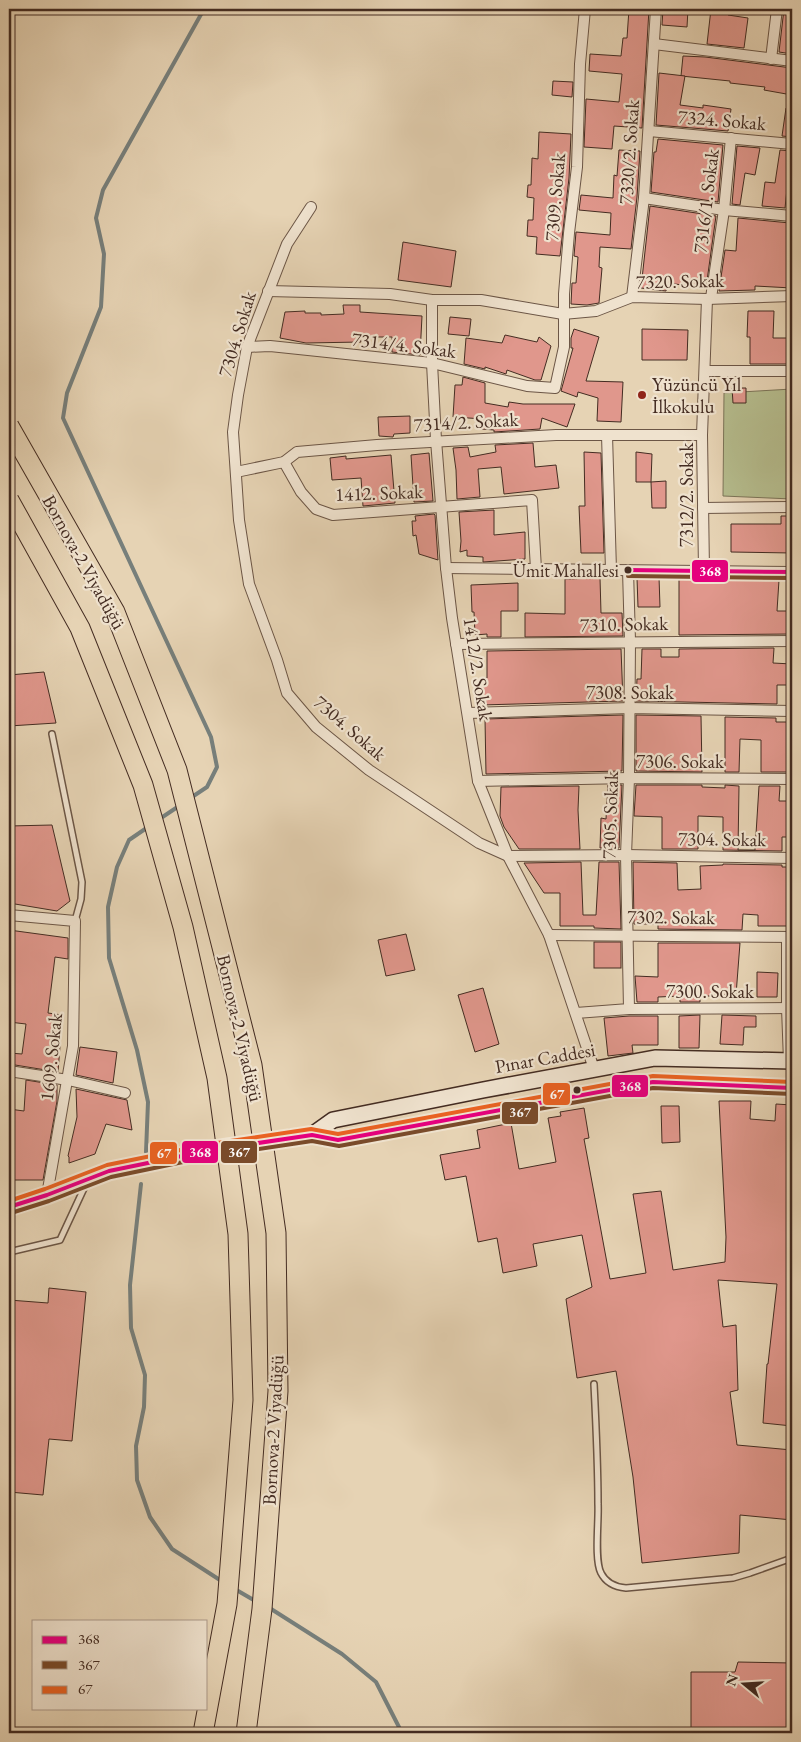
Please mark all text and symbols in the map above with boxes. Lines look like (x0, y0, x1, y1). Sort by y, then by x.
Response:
street label: 7320/2. Sokak (613, 98, 645, 205)
street label: 7324. Sokak (677, 104, 768, 136)
street label: 7316/1. Sokak (687, 146, 725, 254)
street label: 7309. Sokak (539, 151, 571, 242)
street label: 7320. Sokak (636, 268, 725, 294)
street label: 7304. Sokak (212, 287, 262, 380)
street label: 7314/4. Sokak (351, 326, 459, 364)
place label: Yüzüncü Yıl İlkokulu (652, 372, 742, 419)
marker: Yüzüncü Yıl İlkokulu (636, 389, 648, 401)
street label: 7314/2. Sokak (413, 407, 520, 437)
street label: 7312/2. Sokak (674, 442, 699, 547)
street label: 1412. Sokak (335, 479, 424, 507)
street label: Bornova-2 Viyadüğü (37, 490, 131, 634)
place label: Ümit Mahallesi (513, 559, 620, 582)
line badge: 368 (691, 559, 729, 583)
text: 368 (699, 562, 721, 580)
marker: Ümit Mahallesi (623, 565, 633, 575)
street label: 7310. Sokak (580, 611, 669, 637)
street label: 1412/2. Sokak (457, 615, 499, 724)
street label: 7308. Sokak (586, 680, 675, 705)
street label: 7304. Sokak (309, 690, 392, 767)
street label: 7306. Sokak (636, 749, 725, 774)
street label: 7305. Sokak (596, 770, 624, 859)
street label: 7304. Sokak (678, 826, 767, 852)
street label: 7302. Sokak (627, 904, 716, 930)
street label: Bornova-2 Viyadüğü (211, 952, 269, 1104)
street label: 7300. Sokak (666, 979, 755, 1004)
street label: 1609. Sokak (34, 1011, 68, 1102)
street label: Pınar Caddesi (493, 1037, 597, 1079)
line badge: 368 (611, 1074, 649, 1098)
text: 368 (619, 1077, 641, 1095)
line badge: 67 (542, 1082, 571, 1106)
text: 67 (550, 1085, 565, 1103)
unlabelled marker (572, 1085, 582, 1095)
line badge: 367 (501, 1101, 539, 1125)
text: 367 (509, 1103, 532, 1121)
line badge: 368 (181, 1140, 219, 1164)
line badge: 367 (220, 1140, 258, 1164)
line badge: 67 (149, 1141, 178, 1165)
text: 368 (189, 1143, 211, 1161)
text: 367 (228, 1143, 251, 1161)
text: 67 (157, 1144, 172, 1162)
street label: Bornova-2 Viyadüğü (257, 1354, 289, 1506)
legend (32, 1620, 208, 1710)
text: 368 (78, 1629, 100, 1648)
text: 367 (78, 1655, 100, 1674)
north arrow (718, 1660, 768, 1710)
text: N (721, 1671, 742, 1688)
text: 67 (78, 1679, 93, 1698)

